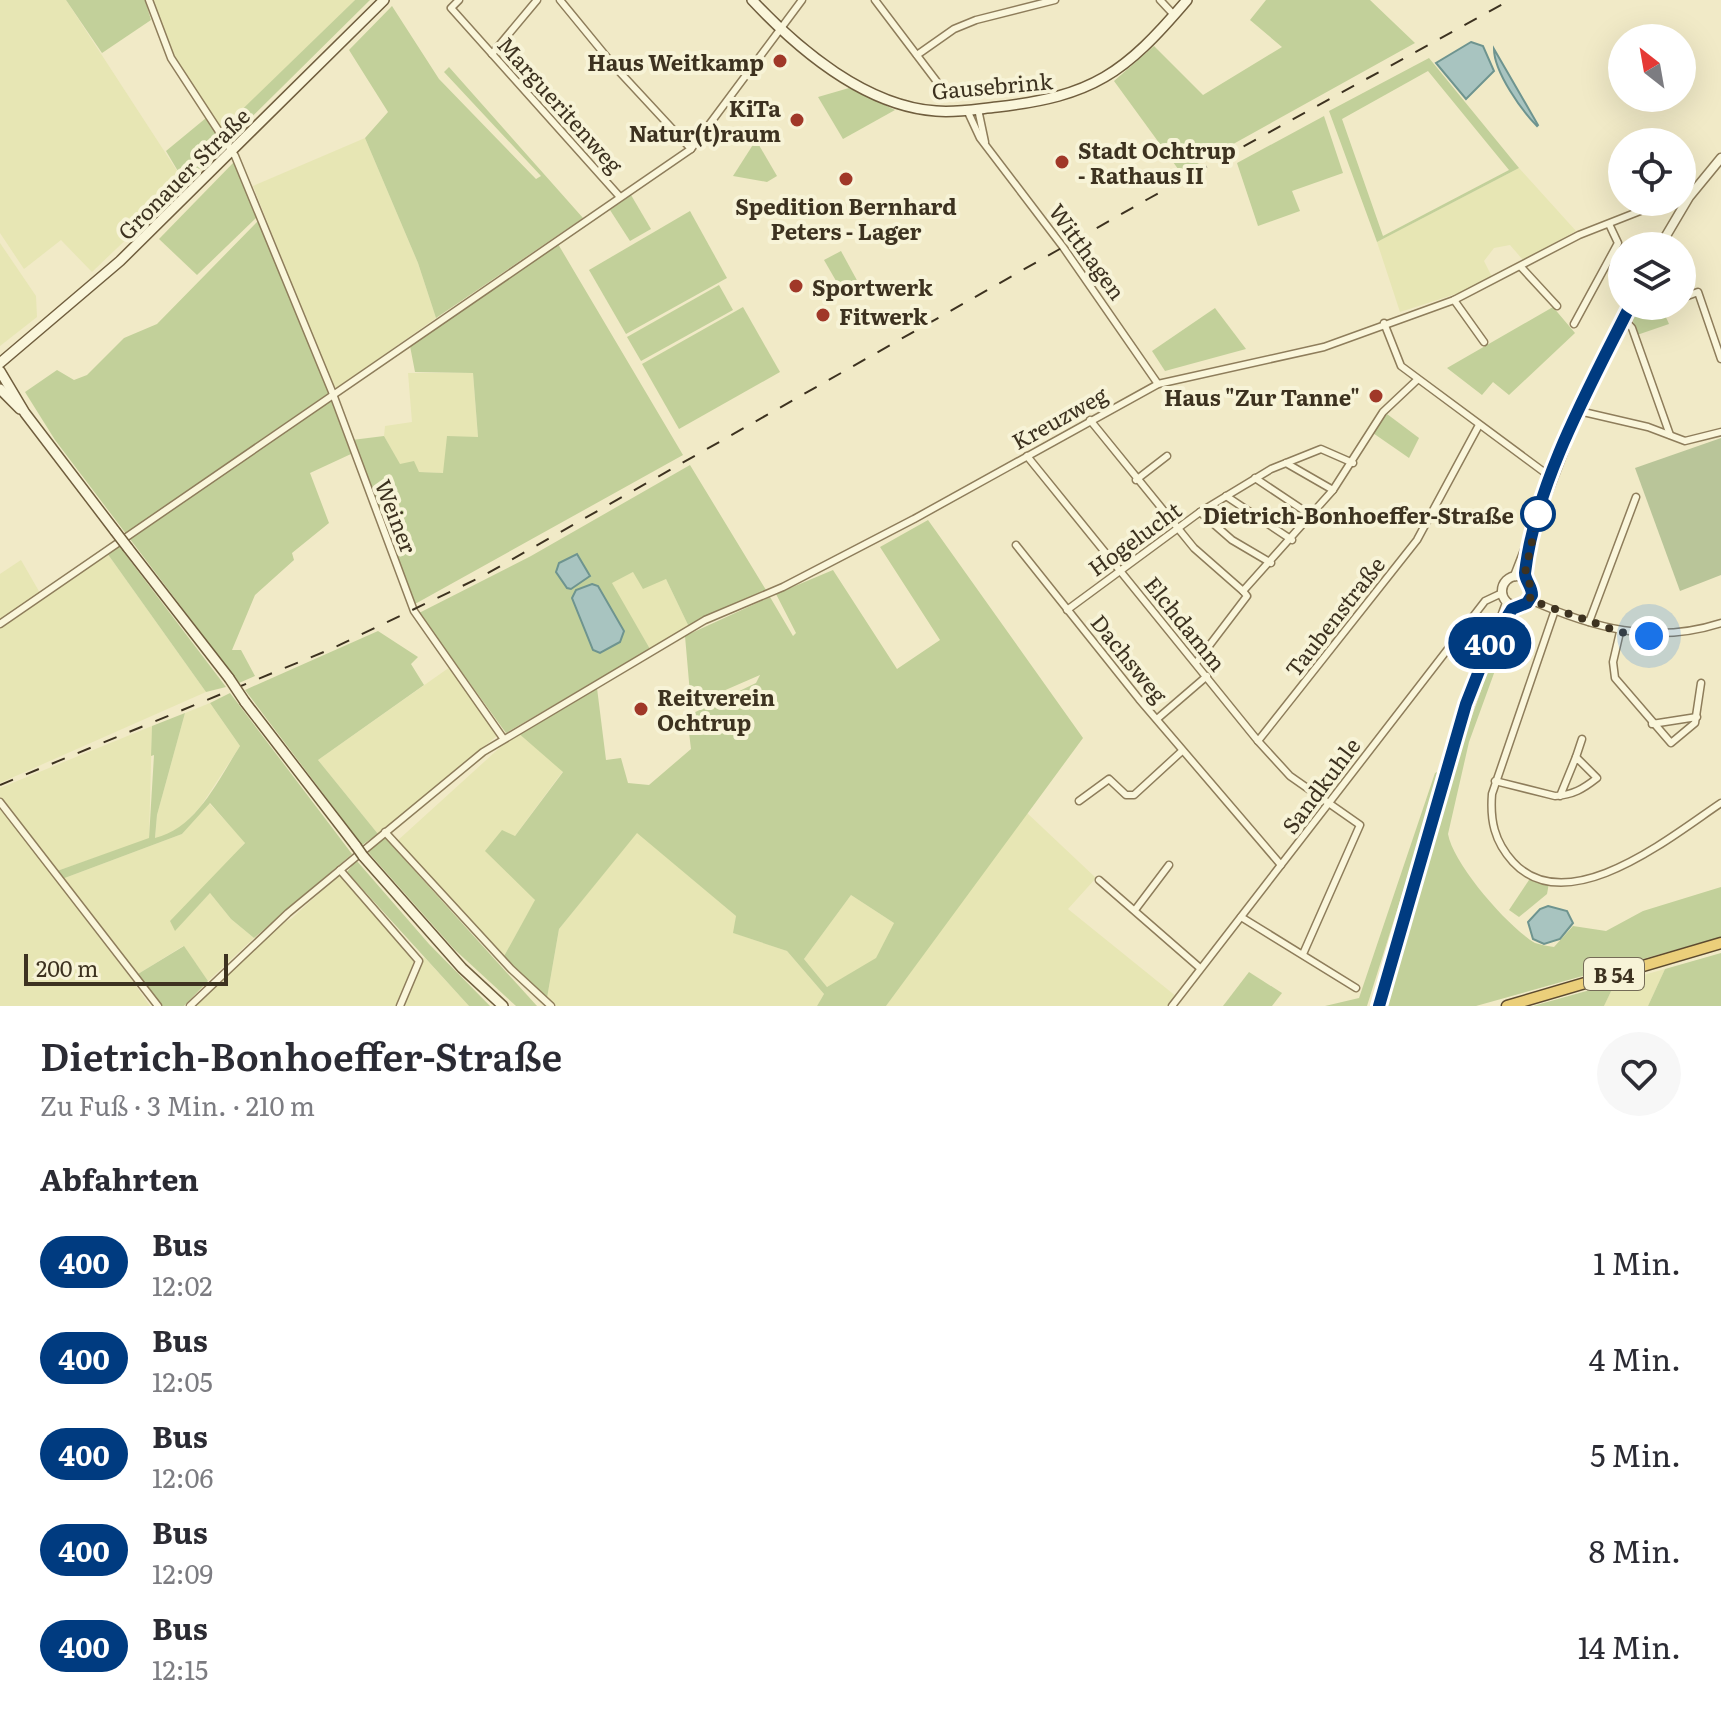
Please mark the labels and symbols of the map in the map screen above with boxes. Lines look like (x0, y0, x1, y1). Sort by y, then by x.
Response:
north arrow (1608, 24, 1696, 112)
street label: Margueritenweg (490, 28, 632, 180)
place label: Haus Weitkamp (587, 45, 764, 78)
marker: Haus Weitkamp (771, 52, 789, 70)
street label: Gausebrink (930, 63, 1054, 107)
place label: KiTa Natur(t)raum (629, 91, 781, 149)
street label: Gronauer Straße (109, 99, 257, 247)
marker: KiTa Natur(t)raum (788, 111, 806, 129)
place label: Stadt Ochtrup - Rathaus II (1078, 133, 1236, 191)
marker: Stadt Ochtrup - Rathaus II (1053, 153, 1071, 171)
marker: Spedition Bernhard Peters - Lager (837, 170, 855, 188)
place label: Spedition Bernhard Peters - Lager (735, 189, 957, 247)
street label: Witthagen (1042, 196, 1134, 306)
place label: Sportwerk (812, 270, 933, 303)
marker: Sportwerk (787, 277, 805, 295)
place label: Fitwerk (839, 299, 928, 332)
marker: Fitwerk (814, 306, 832, 324)
street label: Kreuzweg (1005, 377, 1114, 457)
place label: Haus "Zur Tanne" (1164, 380, 1360, 413)
marker: Haus "Zur Tanne" (1367, 387, 1385, 405)
street label: Weiner (368, 474, 426, 558)
street label: Hogelucht (1080, 493, 1188, 583)
marker: Dietrich-Bonhoeffer-Straße (1521, 497, 1555, 531)
place label: Dietrich-Bonhoeffer-Straße (1203, 498, 1514, 531)
street label: Taubenstraße (1276, 549, 1392, 683)
street label: Elchdamm (1137, 568, 1235, 678)
street label: Dachsweg (1084, 606, 1177, 710)
your location (1629, 616, 1669, 656)
line badge: 400 (1444, 617, 1536, 669)
place label: Reitverein Ochtrup (657, 680, 775, 738)
marker: Reitverein Ochtrup (632, 700, 650, 718)
street label: Sandkuhle (1273, 730, 1367, 840)
scale bar (24, 950, 228, 986)
road number: B 54 (1584, 958, 1644, 990)

